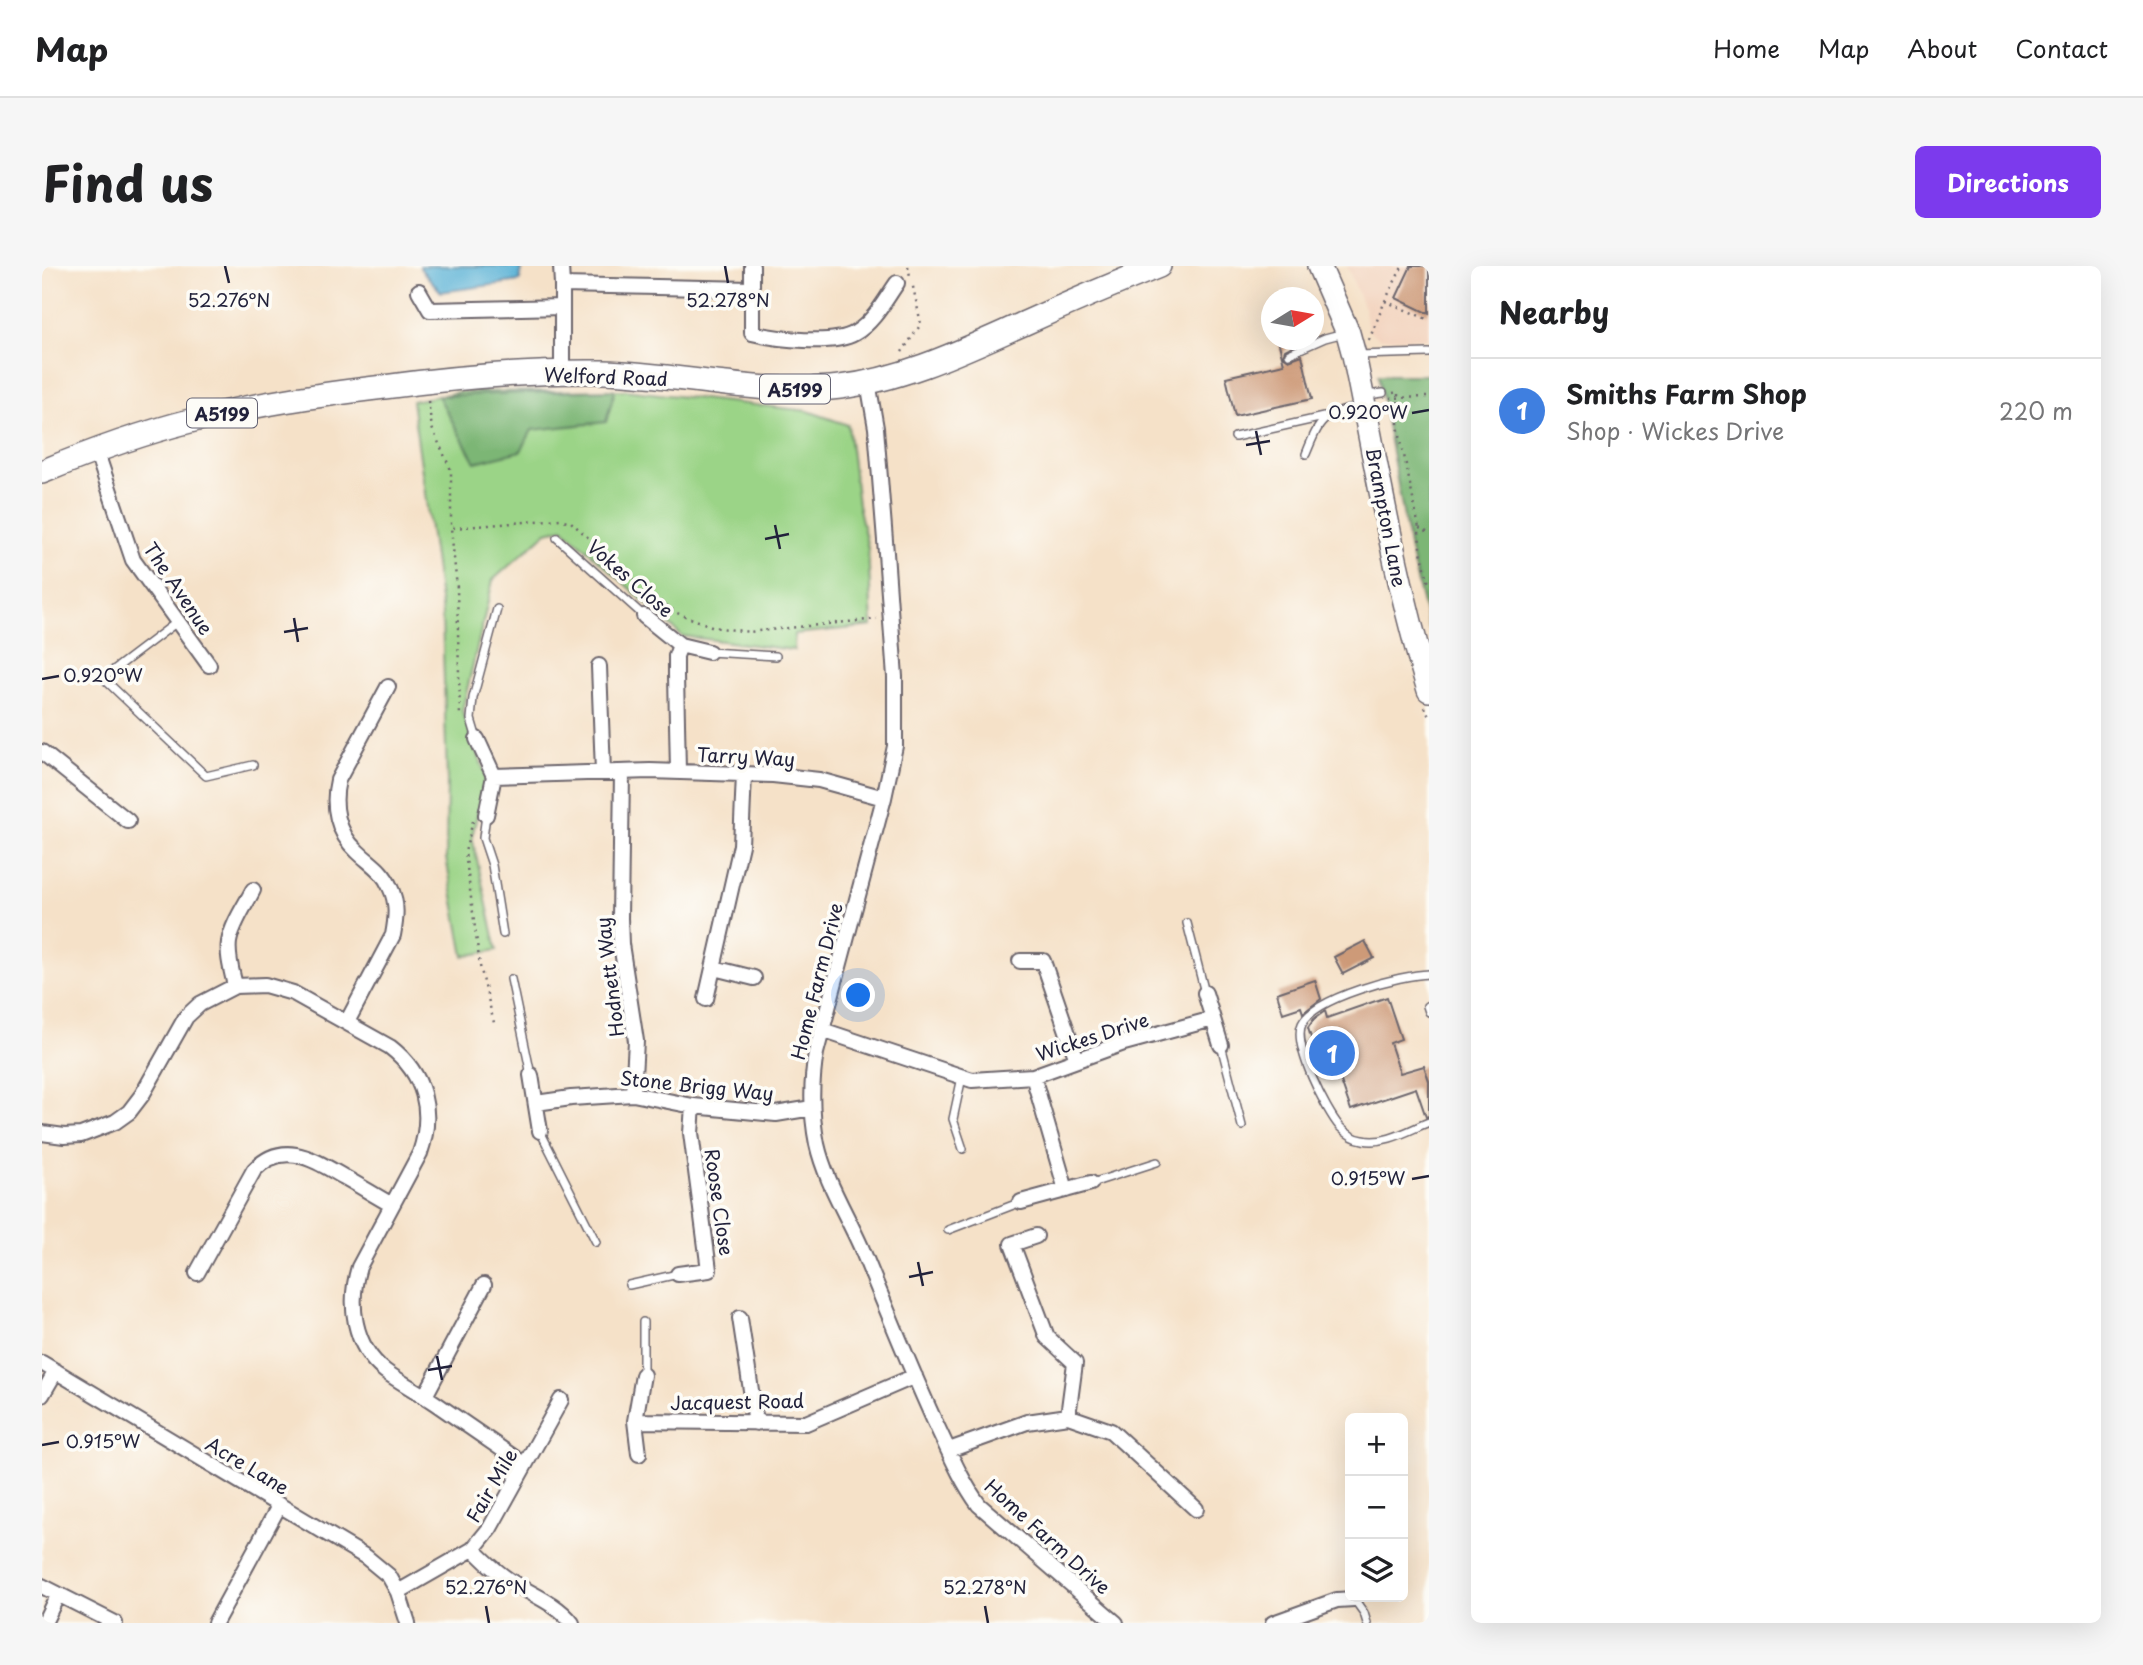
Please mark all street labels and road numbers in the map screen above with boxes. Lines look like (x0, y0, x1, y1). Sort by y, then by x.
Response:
street label: Welford Road (544, 360, 668, 392)
road number: A5199 (760, 375, 830, 404)
road number: A5199 (187, 398, 257, 428)
street label: Brampton Lane (1360, 445, 1414, 589)
street label: Vokes Close (582, 533, 680, 623)
street label: The Avenue (138, 536, 220, 640)
street label: Tarry Way (696, 739, 796, 773)
street label: Home Farm Drive (783, 900, 849, 1062)
street label: Hodnett Way (588, 916, 630, 1038)
street label: Wickes Drive (1032, 1005, 1152, 1067)
street label: Stone Brigg Way (619, 1063, 775, 1107)
street label: Roose Close (699, 1147, 741, 1257)
street label: Jacquest Road (670, 1386, 804, 1416)
street label: Acre Lane (201, 1429, 295, 1501)
street label: Fair Mile (458, 1443, 524, 1527)
street label: Home Farm Drive (979, 1472, 1117, 1600)

